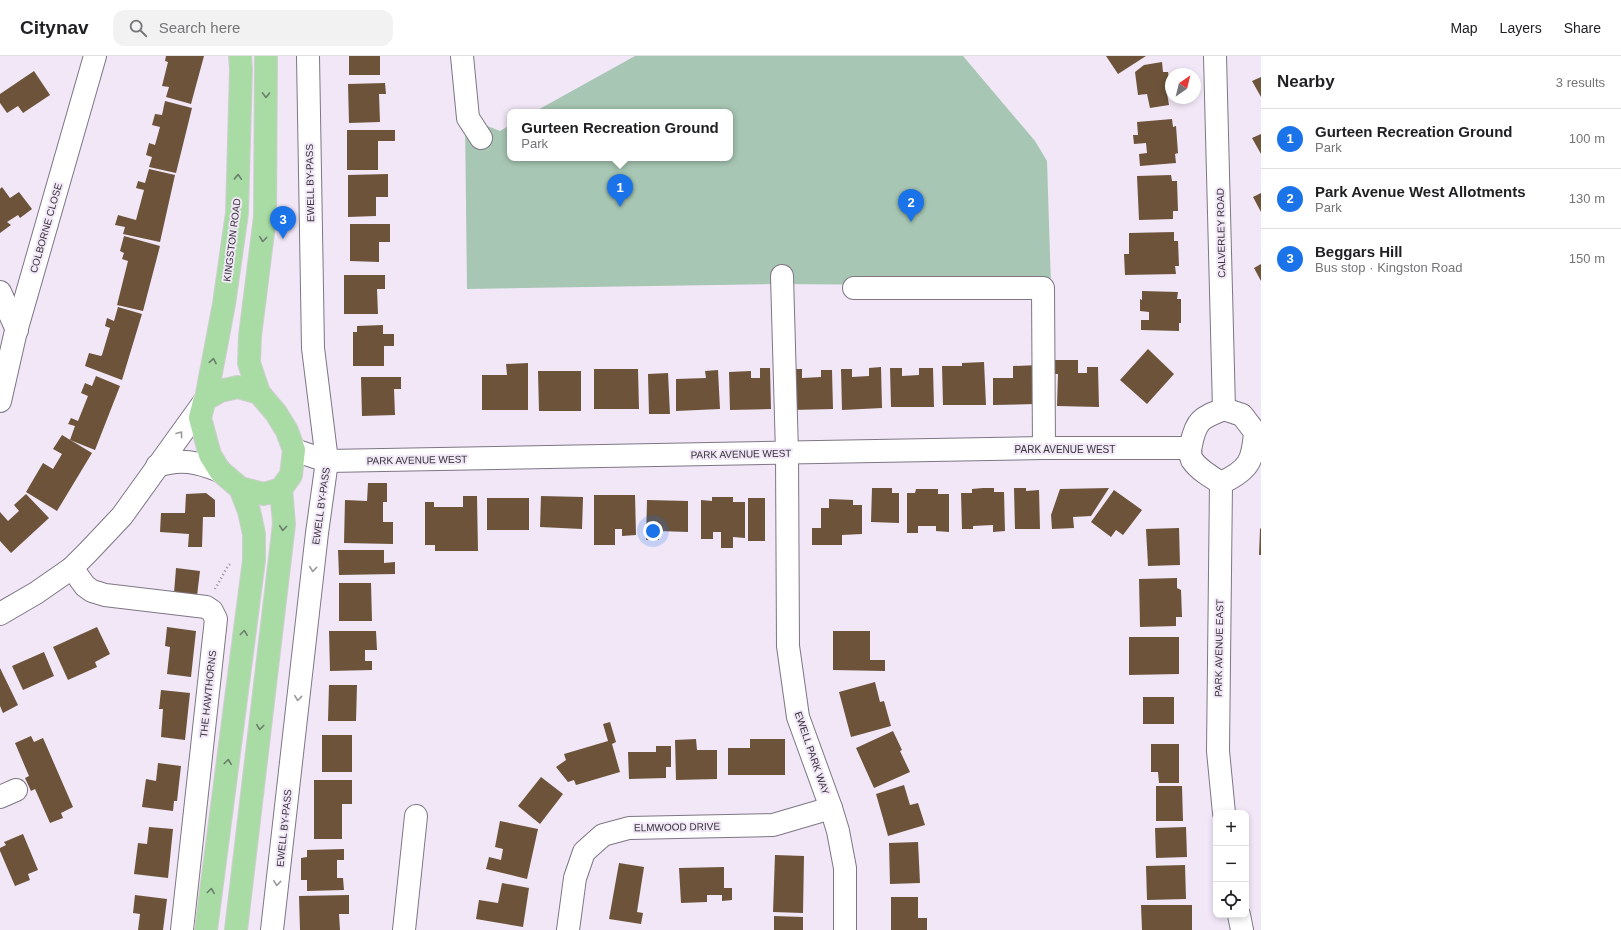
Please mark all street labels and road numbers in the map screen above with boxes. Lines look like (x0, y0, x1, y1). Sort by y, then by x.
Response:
street label: EWELL BY-PASS (304, 144, 316, 222)
street label: COLBORNE CLOSE (28, 182, 64, 274)
street label: CALVERLEY ROAD (1215, 188, 1227, 278)
street label: KINGSTON ROAD (221, 198, 243, 282)
street label: PARK AVENUE WEST (1015, 444, 1115, 455)
street label: PARK AVENUE WEST (691, 448, 791, 460)
street label: PARK AVENUE WEST (367, 454, 467, 466)
street label: EWELL BY-PASS (310, 466, 332, 545)
street label: PARK AVENUE EAST (1213, 599, 1225, 697)
street label: THE HAWTHORNS (198, 649, 218, 738)
street label: EWELL PARK WAY (793, 710, 832, 796)
street label: EWELL BY-PASS (274, 788, 294, 867)
street label: ELMWOOD DRIVE (634, 821, 720, 833)

